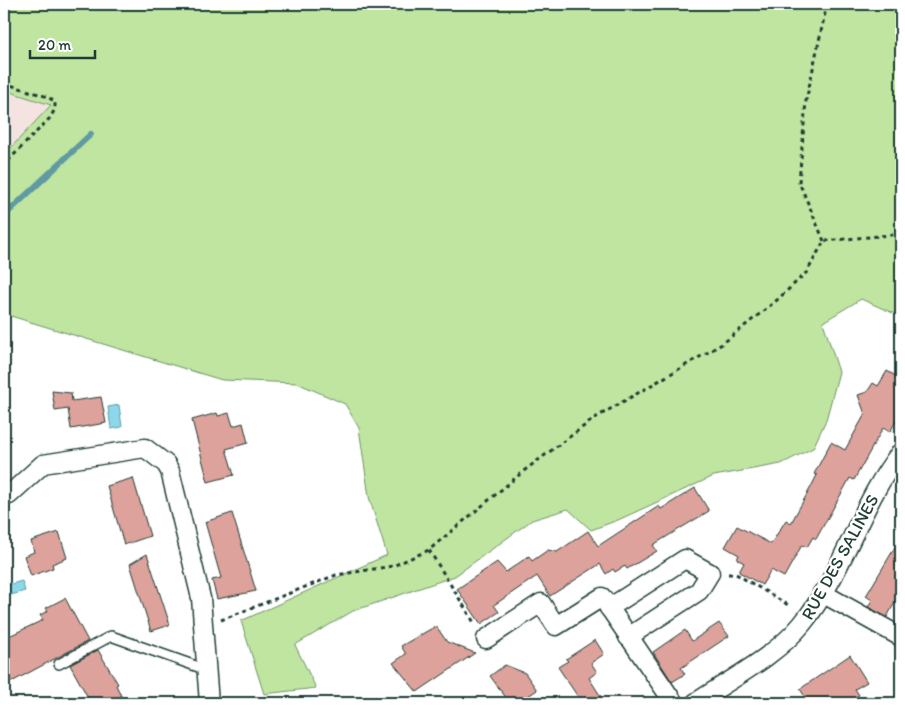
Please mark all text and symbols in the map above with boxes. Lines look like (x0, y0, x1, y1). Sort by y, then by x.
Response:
scale bar (30, 28, 95, 60)
text: 20 m (38, 36, 72, 54)
street label: RUE DES SALINES (796, 490, 884, 624)

